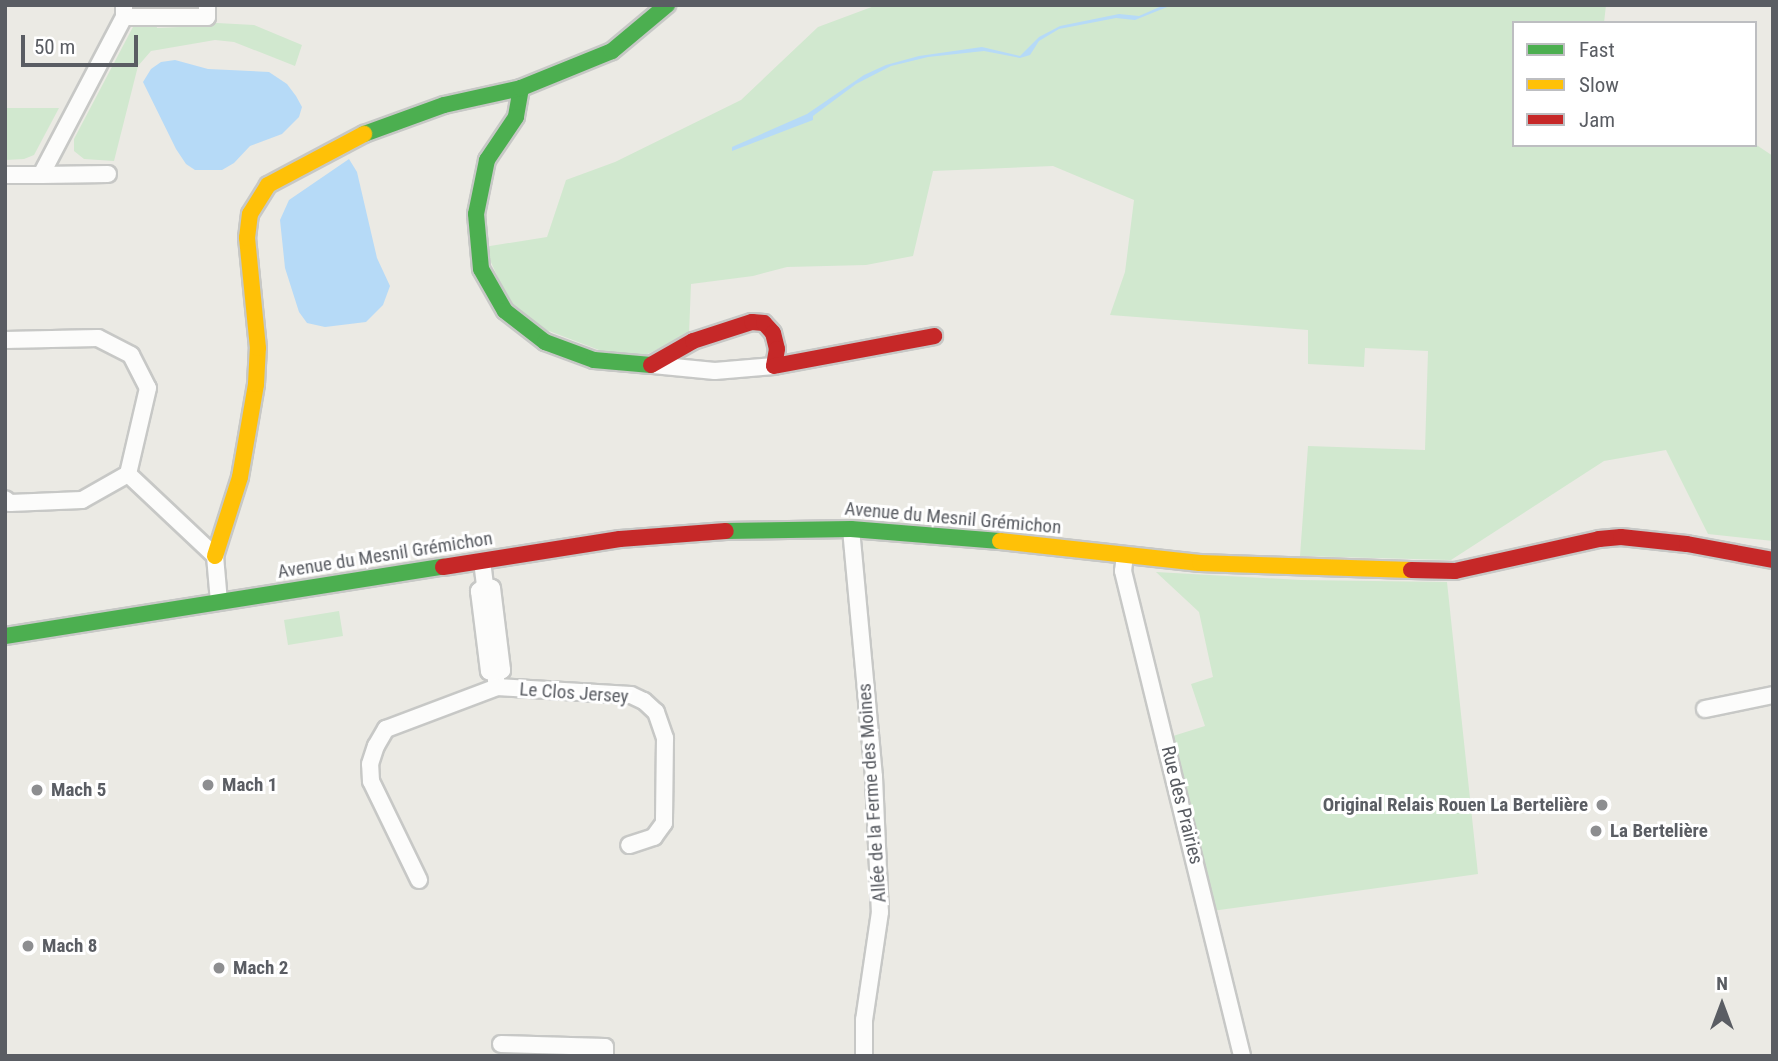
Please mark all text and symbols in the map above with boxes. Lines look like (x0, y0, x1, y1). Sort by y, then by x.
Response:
scale bar (24, 21, 142, 65)
legend (1512, 21, 1757, 147)
text: 50 m (34, 35, 75, 59)
text: Fast (1579, 38, 1615, 62)
text: Slow (1579, 73, 1619, 97)
text: Jam (1579, 108, 1615, 132)
street label: Avenue du Mesnil Grémichon (844, 497, 1062, 539)
street label: Avenue du Mesnil Grémichon (276, 527, 494, 583)
street label: Le Clos Jersey (519, 678, 629, 708)
street label: Allée de la Ferme des Moines (853, 682, 891, 904)
street label: Rue des Prairies (1156, 744, 1208, 866)
place label: Mach 1 (222, 774, 277, 796)
marker: Mach 1 (200, 777, 216, 793)
place label: Mach 5 (51, 779, 106, 801)
marker: Mach 5 (29, 782, 45, 798)
place label: Original Relais Rouen La Bertelière (1323, 794, 1588, 816)
marker: Original Relais Rouen La Bertelière (1594, 797, 1610, 813)
place label: La Bertelière (1610, 820, 1708, 842)
marker: La Bertelière (1588, 823, 1604, 839)
place label: Mach 8 (42, 935, 97, 957)
marker: Mach 8 (20, 938, 36, 954)
place label: Mach 2 (233, 957, 288, 979)
marker: Mach 2 (211, 960, 227, 976)
north arrow (1687, 970, 1757, 1040)
text: N (1716, 972, 1728, 995)

